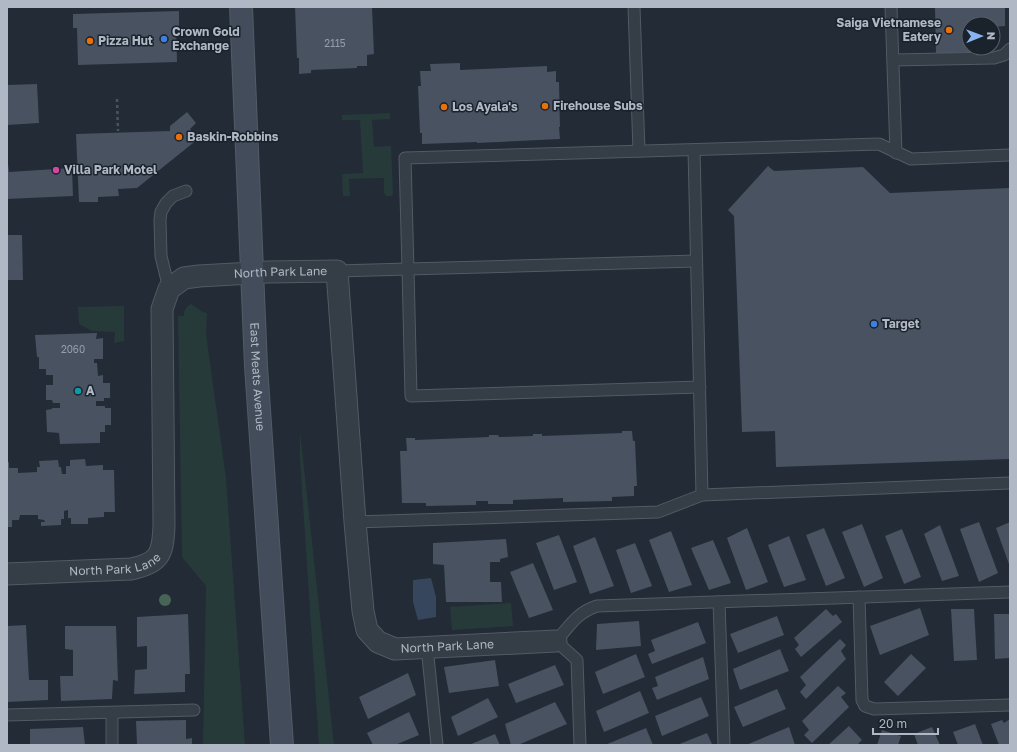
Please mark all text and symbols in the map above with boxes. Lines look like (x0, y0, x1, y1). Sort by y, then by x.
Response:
place label: Saiga Vietnamese Eatery (836, 15, 942, 44)
north arrow (961, 16, 1001, 56)
place label: Crown Gold Exchange (172, 24, 240, 53)
marker: Saiga Vietnamese Eatery (944, 25, 954, 35)
text: N (985, 32, 998, 40)
place label: Pizza Hut (98, 33, 153, 48)
marker: Crown Gold Exchange (159, 34, 169, 44)
marker: Pizza Hut (85, 36, 95, 46)
house number: 2115 (324, 37, 346, 49)
place label: Firehouse Subs (553, 98, 643, 113)
place label: Los Ayala's (452, 99, 518, 114)
marker: Firehouse Subs (540, 101, 550, 111)
marker: Los Ayala's (439, 102, 449, 112)
place label: Baskin-Robbins (187, 129, 279, 144)
marker: Baskin-Robbins (174, 132, 184, 142)
place label: Villa Park Motel (64, 162, 157, 177)
marker: Villa Park Motel (51, 165, 61, 175)
street label: North Park Lane (233, 263, 327, 281)
place label: Target (882, 316, 920, 331)
marker: Target (869, 319, 879, 329)
street label: East Meats Avenue (247, 322, 268, 431)
house number: 2060 (61, 343, 85, 355)
place label: A (86, 383, 95, 398)
marker: A (73, 386, 83, 396)
street label: North Park Lane (69, 550, 164, 578)
street label: North Park Lane (400, 636, 494, 656)
scale bar (873, 710, 938, 736)
text: 20 m (879, 716, 907, 731)

